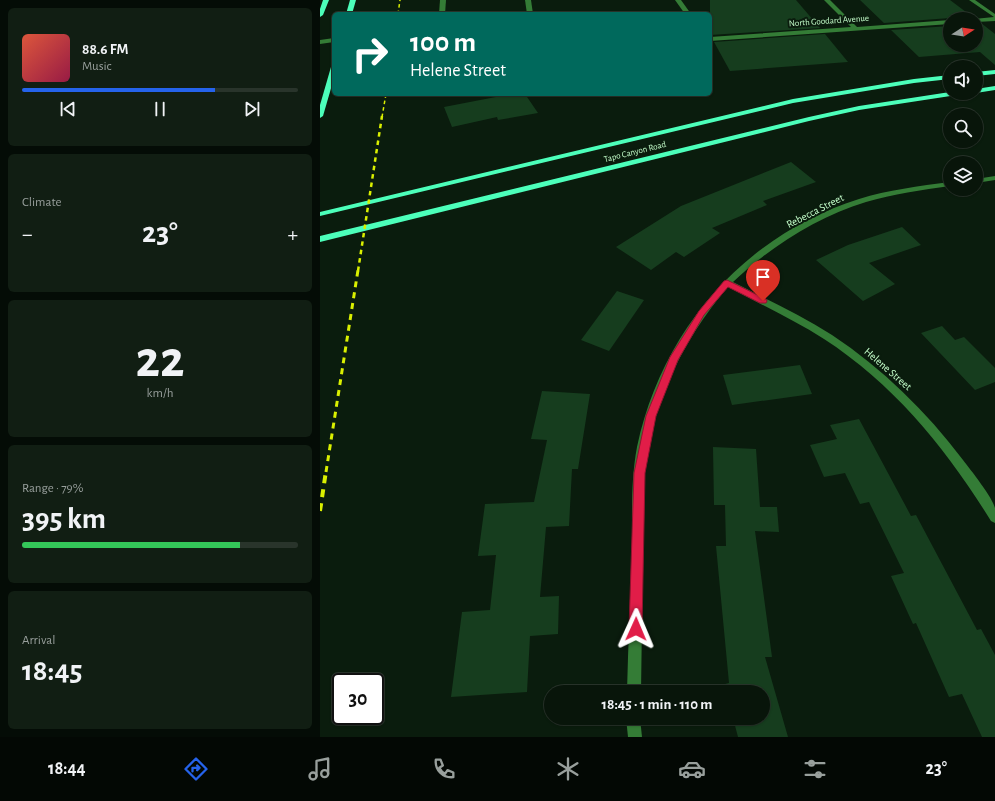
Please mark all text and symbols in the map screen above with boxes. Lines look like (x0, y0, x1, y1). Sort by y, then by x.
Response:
north arrow (943, 12, 983, 52)
map controls (943, 12, 983, 196)
street label: North Goodard Avenue (789, 14, 869, 28)
icon: right (344, 28, 396, 80)
text: 100 m (410, 29, 476, 57)
text: 88.6 FM (82, 42, 128, 57)
text: Music (82, 60, 112, 73)
button: sound (943, 60, 983, 100)
text: Helene Street (410, 62, 506, 80)
icon: previous (57, 98, 79, 120)
icon: pause (149, 98, 171, 120)
icon: next (241, 98, 263, 120)
button: search (943, 108, 983, 148)
street label: Tapo Canyon Road (603, 140, 667, 164)
button: layers (943, 156, 983, 196)
street label: Rebecca Street (785, 192, 846, 230)
text: Climate (22, 196, 61, 209)
text: 23° (142, 218, 178, 248)
text: − (22, 223, 33, 245)
text: + (287, 223, 298, 245)
pin (746, 260, 780, 301)
icon: arrive (752, 266, 774, 288)
text: 22 (136, 334, 184, 386)
street label: Helene Street (862, 346, 914, 393)
text: km/h (147, 387, 173, 400)
text: Range · 79% (22, 482, 83, 495)
text: 395 km (22, 504, 106, 534)
position arrow (615, 608, 657, 650)
text: Arrival (22, 634, 55, 647)
text: 18:45 (22, 656, 83, 686)
speed limit sign: 30 (332, 673, 384, 725)
text: 18:45 · 1 min · 110 m (602, 697, 712, 712)
icon: directions (182, 755, 210, 783)
icon: music (306, 755, 334, 783)
icon: phone (430, 755, 458, 783)
icon: climate (554, 755, 582, 783)
icon: car (678, 755, 706, 783)
icon: filters (801, 755, 829, 783)
text: 18:44 (48, 760, 86, 778)
text: 23° (925, 760, 947, 778)

